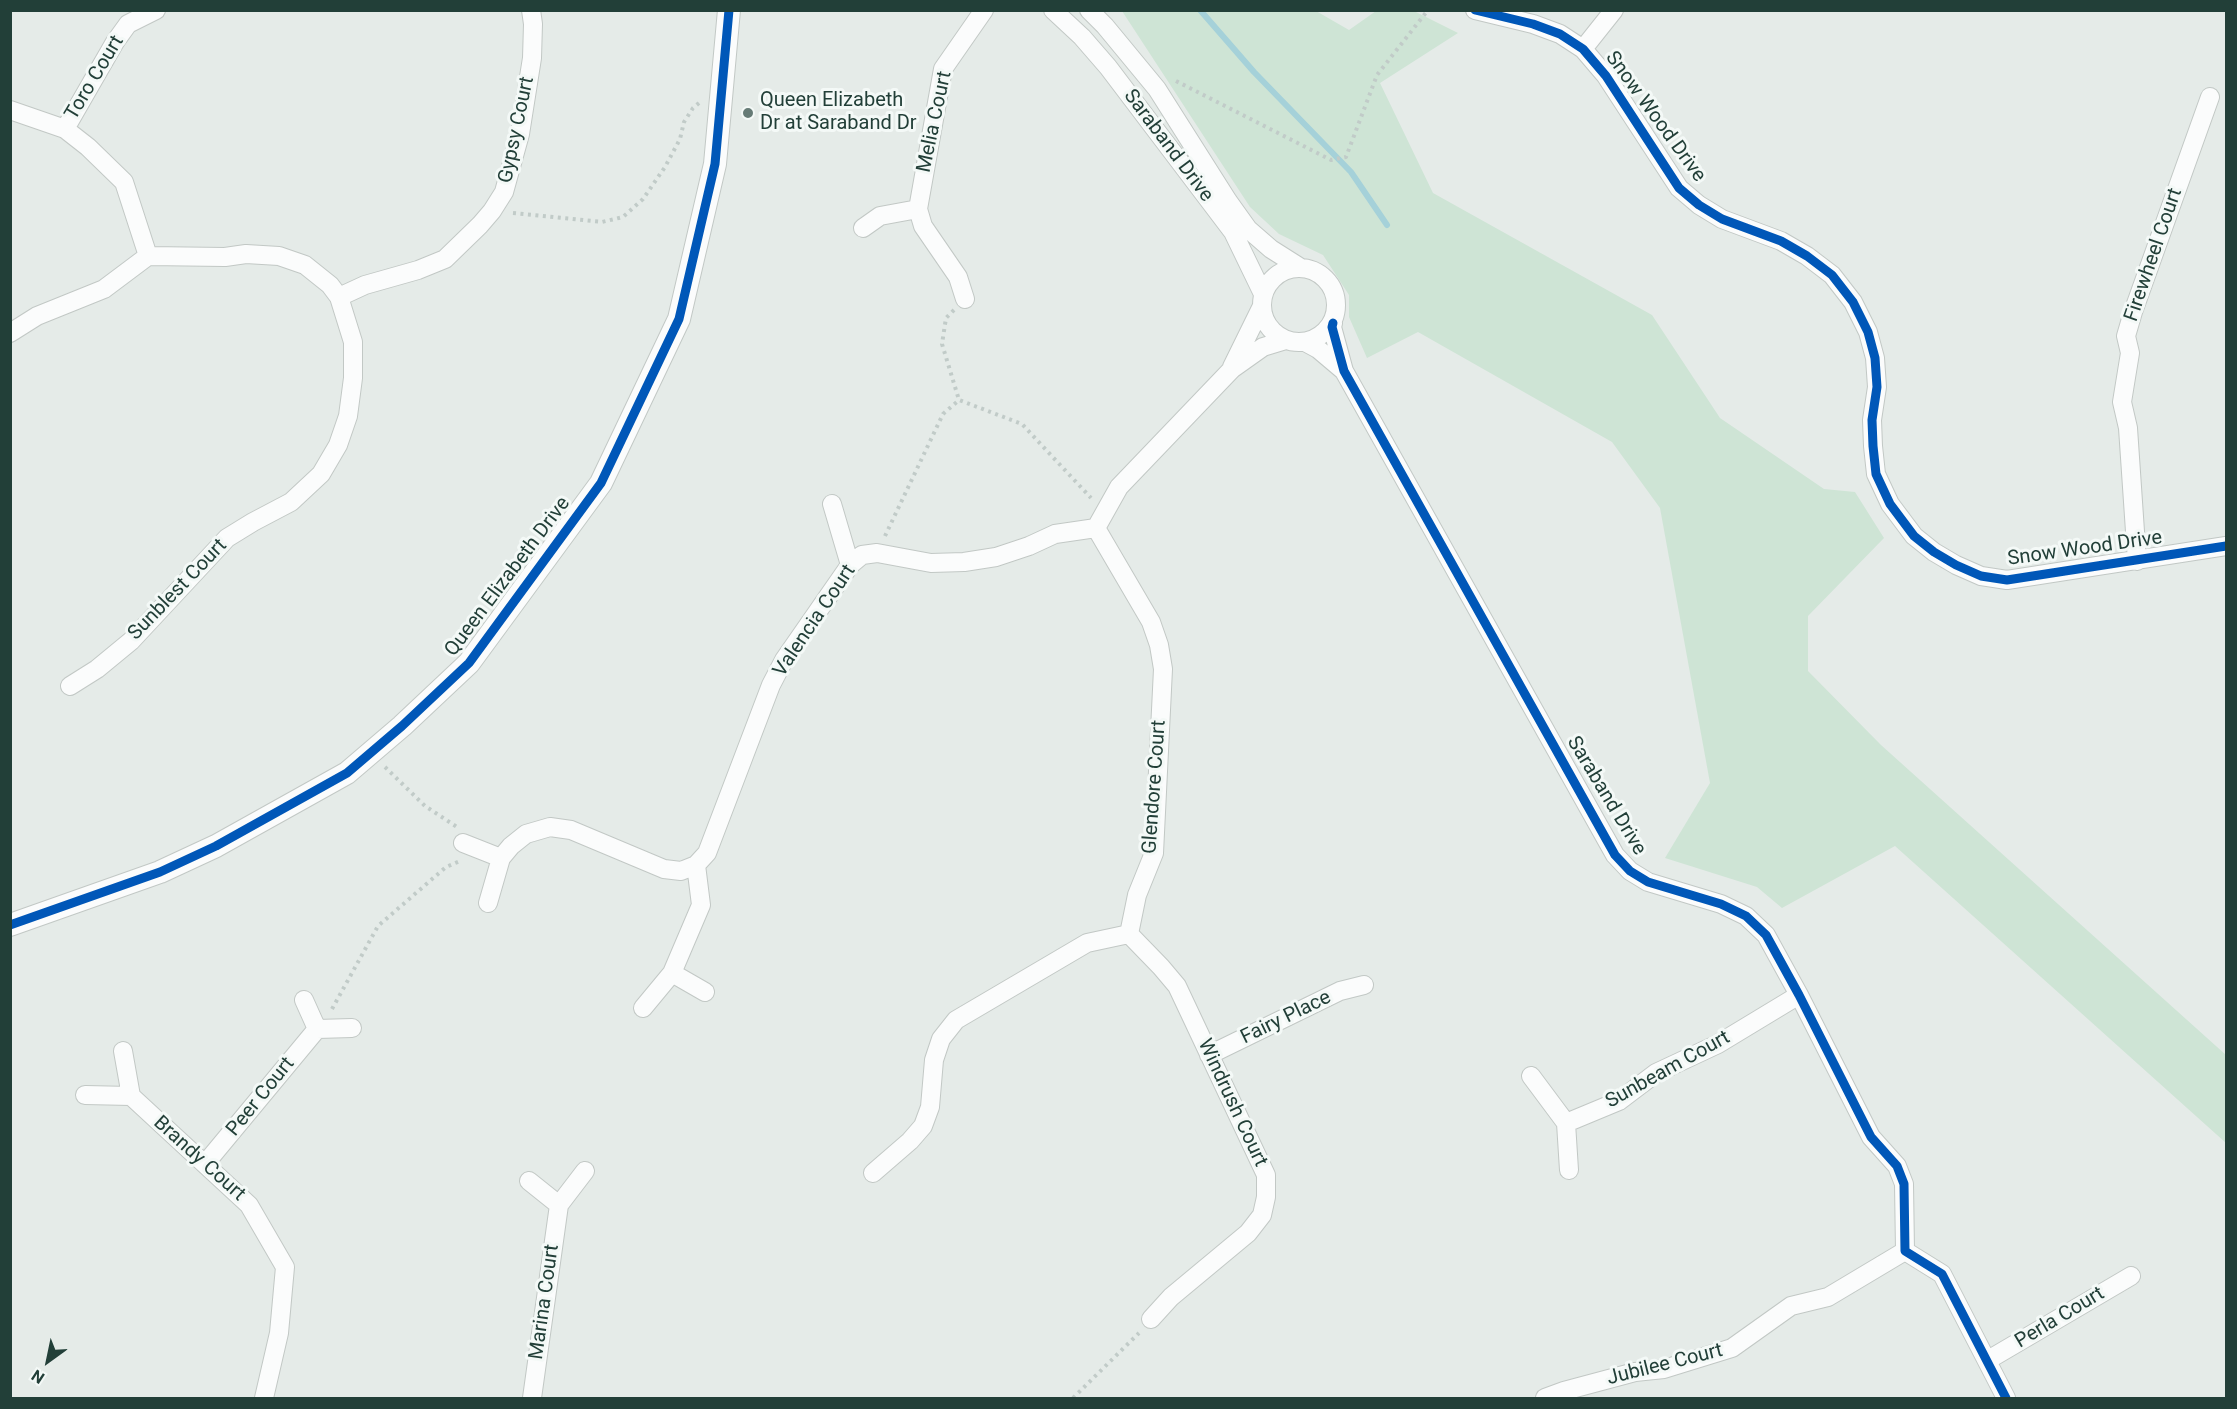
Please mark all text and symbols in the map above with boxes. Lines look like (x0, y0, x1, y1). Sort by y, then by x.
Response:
street label: Toro Court (60, 31, 130, 125)
street label: Snow Wood Drive (1600, 47, 1710, 187)
street label: Melia Court (913, 69, 957, 175)
street label: Gypsy Court (494, 75, 540, 185)
street label: Saraband Drive (1118, 85, 1218, 207)
place label: Queen Elizabeth Dr at Saraband Dr (760, 89, 917, 136)
marker: Queen Elizabeth Dr at Saraband Dr (741, 106, 755, 120)
street label: Firewheel Court (2120, 185, 2188, 325)
street label: Queen Elizabeth Drive (440, 493, 576, 661)
street label: Snow Wood Drive (2006, 526, 2164, 572)
street label: Sunblest Court (124, 534, 232, 646)
street label: Valencia Court (769, 560, 861, 682)
street label: Glendore Court (1138, 719, 1172, 855)
street label: Saraband Drive (1561, 732, 1651, 860)
street label: Fairy Place (1237, 986, 1335, 1050)
street label: Sunbeam Court (1602, 1026, 1734, 1114)
street label: Windrush Court (1192, 1035, 1272, 1171)
street label: Peer Court (222, 1053, 300, 1141)
street label: Brandy Court (148, 1111, 250, 1207)
street label: Marina Court (525, 1243, 565, 1361)
street label: Perla Court (2011, 1282, 2109, 1354)
north arrow (18, 1331, 78, 1391)
street label: Jubilee Court (1605, 1339, 1725, 1391)
text: N (28, 1365, 48, 1388)

